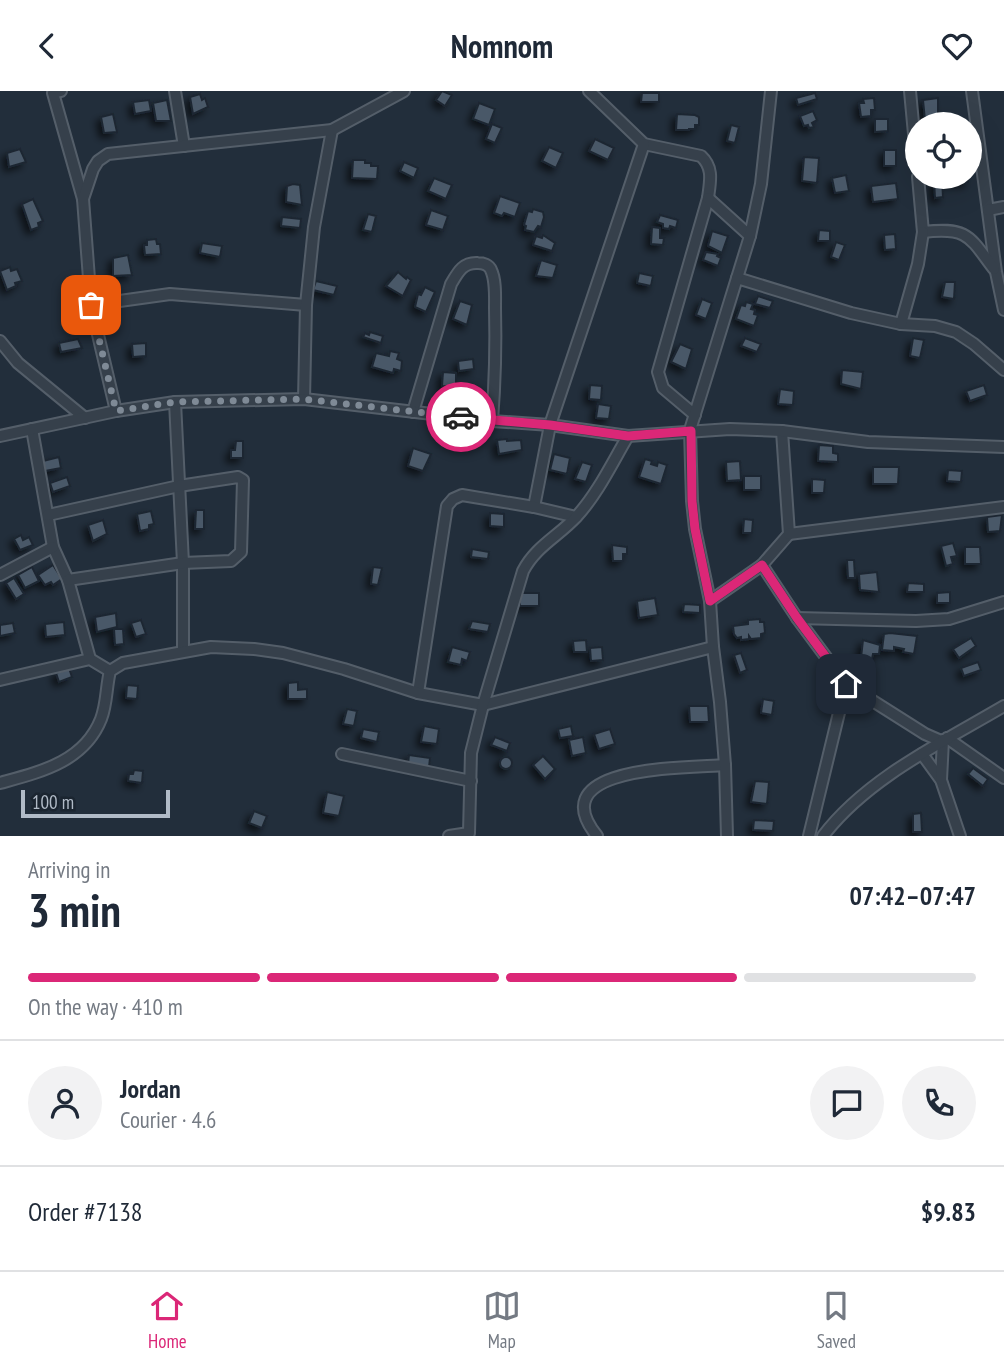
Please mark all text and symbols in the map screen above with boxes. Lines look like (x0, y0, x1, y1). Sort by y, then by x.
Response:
text: Nomnom (451, 25, 553, 67)
icon: back (28, 27, 66, 65)
icon: heart (938, 27, 976, 65)
map controls (905, 112, 982, 189)
button: locate (905, 112, 982, 189)
pin (61, 275, 121, 335)
icon: bag (72, 286, 110, 324)
courier (426, 382, 496, 452)
icon: car (442, 398, 480, 436)
pin (816, 654, 876, 714)
icon: home (827, 665, 865, 703)
scale bar (21, 787, 170, 819)
text: 100 m (32, 790, 74, 814)
text: Arriving in (28, 855, 110, 884)
text: 07:42–07:47 (849, 879, 976, 912)
text: 3 min (28, 880, 121, 940)
text: On the way · 410 m (28, 992, 183, 1021)
button: person (28, 1066, 102, 1140)
button: chat (810, 1066, 884, 1140)
button: phone (902, 1066, 976, 1140)
text: Jordan (120, 1072, 181, 1105)
text: Courier · 4.6 (120, 1105, 216, 1134)
text: Order #7138 (28, 1195, 143, 1228)
text: $9.83 (921, 1195, 976, 1228)
tab: Home (148, 1287, 187, 1353)
tab: Map (483, 1287, 521, 1353)
tab: Saved (817, 1287, 856, 1353)

